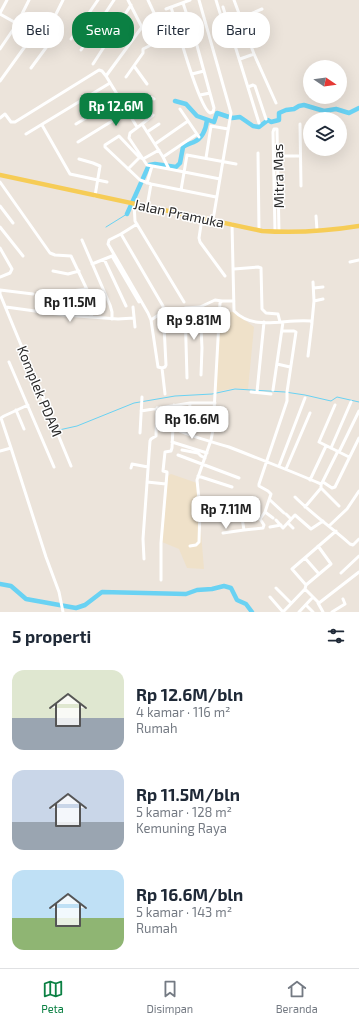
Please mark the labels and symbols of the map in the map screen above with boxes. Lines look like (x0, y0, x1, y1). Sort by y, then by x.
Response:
north arrow (303, 60, 347, 104)
pin: Rp 12.6M (75, 93, 157, 127)
street label: Mitra Mas (269, 144, 287, 208)
street label: Jalan Pramuka (132, 195, 226, 231)
pin: Rp 11.5M (29, 289, 111, 323)
pin: Rp 9.81M (153, 307, 235, 341)
street label: Komplek PDAM (14, 343, 66, 439)
pin: Rp 16.6M (151, 406, 233, 440)
pin: Rp 7.11M (185, 496, 267, 530)

